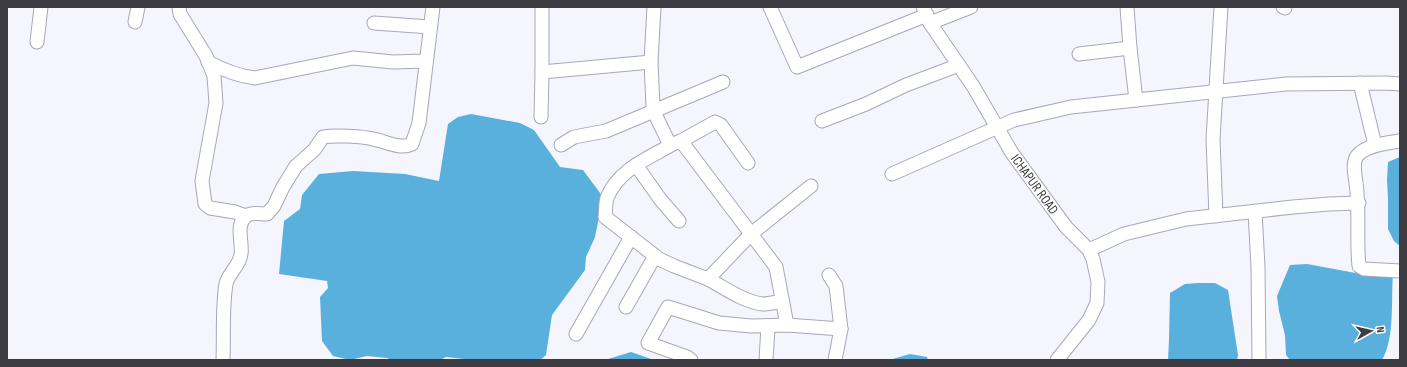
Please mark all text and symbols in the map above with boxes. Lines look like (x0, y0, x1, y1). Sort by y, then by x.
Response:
street label: ICHAPUR ROAD (1007, 151, 1062, 218)
north arrow (1351, 311, 1391, 351)
text: N (1374, 326, 1387, 334)

